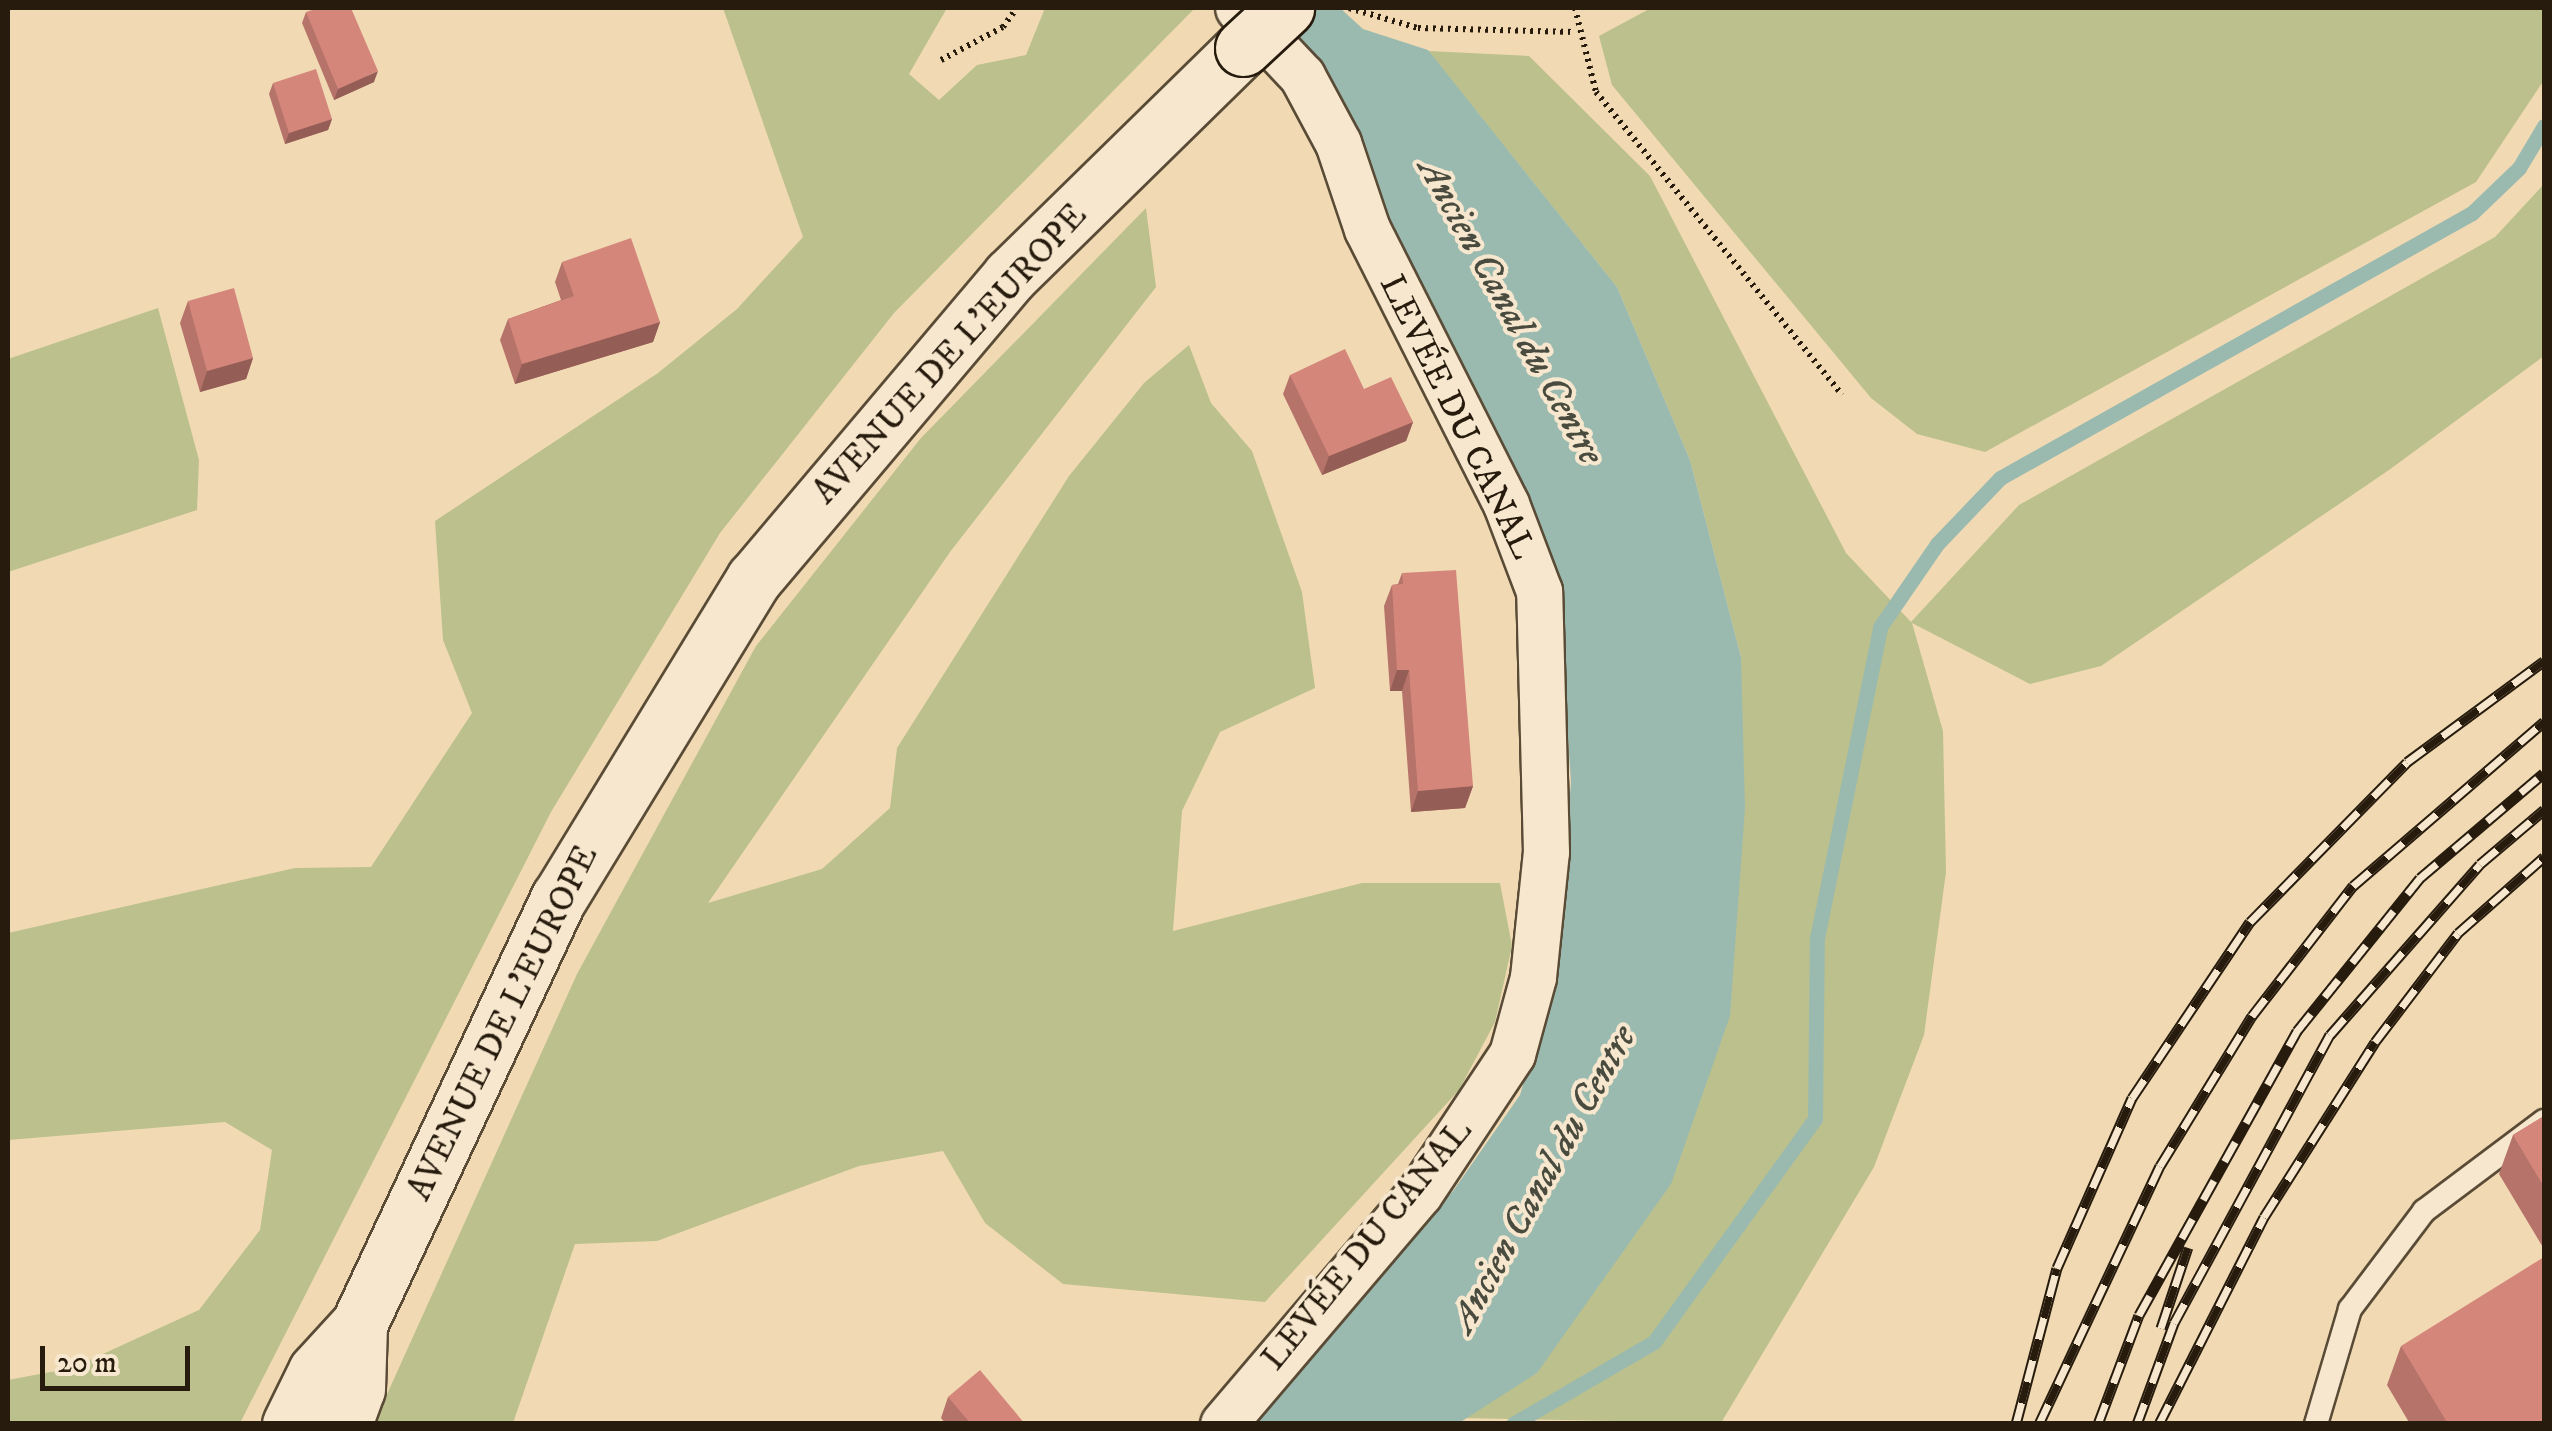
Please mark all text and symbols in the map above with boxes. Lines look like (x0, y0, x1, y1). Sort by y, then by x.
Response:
water label: Ancien Canal du Centre (1407, 151, 1613, 473)
street label: AVENUE DE L'EUROPE (804, 195, 1096, 513)
street label: LEVÉE DU CANAL (1370, 268, 1544, 566)
street label: AVENUE DE L'EUROPE (399, 839, 607, 1207)
water label: Ancien Canal du Centre (1441, 1018, 1647, 1340)
street label: LEVÉE DU CANAL (1253, 1111, 1481, 1379)
scale bar (45, 1326, 195, 1388)
text: 20 m (57, 1345, 117, 1382)

